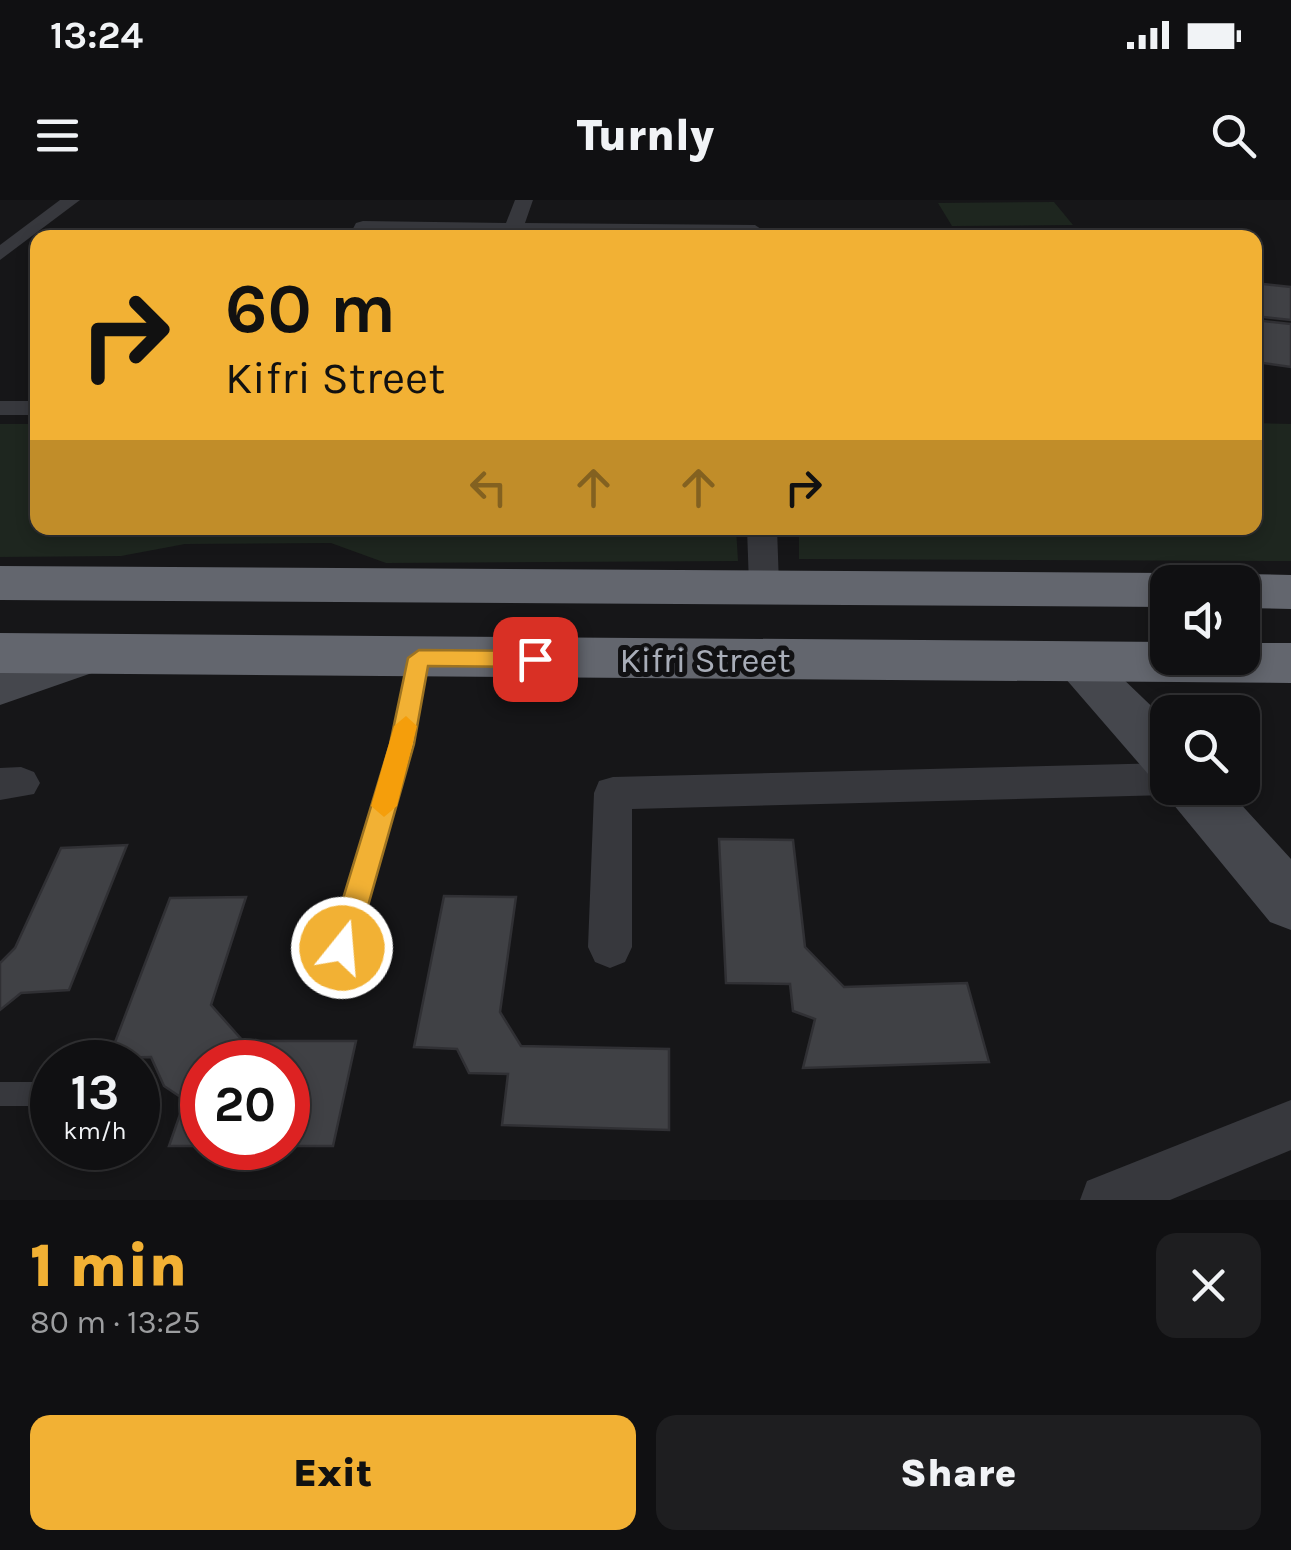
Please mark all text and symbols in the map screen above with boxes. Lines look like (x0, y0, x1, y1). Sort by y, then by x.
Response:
text: 13:24 (50, 13, 143, 58)
icon: menu (30, 108, 85, 163)
icon: search (1206, 108, 1261, 163)
text: Turnly (577, 109, 714, 161)
text: 60 m (225, 268, 396, 350)
icon: right (60, 270, 190, 400)
text: Kifri Street (225, 352, 445, 404)
icon: left (461, 460, 516, 515)
icon: ahead (566, 460, 621, 515)
icon: ahead (671, 460, 726, 515)
icon: right (776, 460, 831, 515)
map controls (1150, 565, 1260, 805)
button: sound (1150, 565, 1260, 675)
pin (493, 617, 578, 702)
icon: arrive (508, 632, 563, 687)
street label: Kifri Street (619, 640, 791, 681)
button: search (1150, 695, 1260, 805)
position arrow (290, 896, 394, 1000)
speed limit sign: 20 (180, 1040, 310, 1170)
text: 13 (71, 1063, 119, 1122)
text: km/h (63, 1116, 127, 1145)
text: 1 min (30, 1231, 187, 1301)
button: close (1156, 1233, 1261, 1338)
text: 80 m · 13:25 (30, 1304, 201, 1341)
button: Exit (30, 1415, 636, 1530)
button: Share (656, 1415, 1261, 1530)

